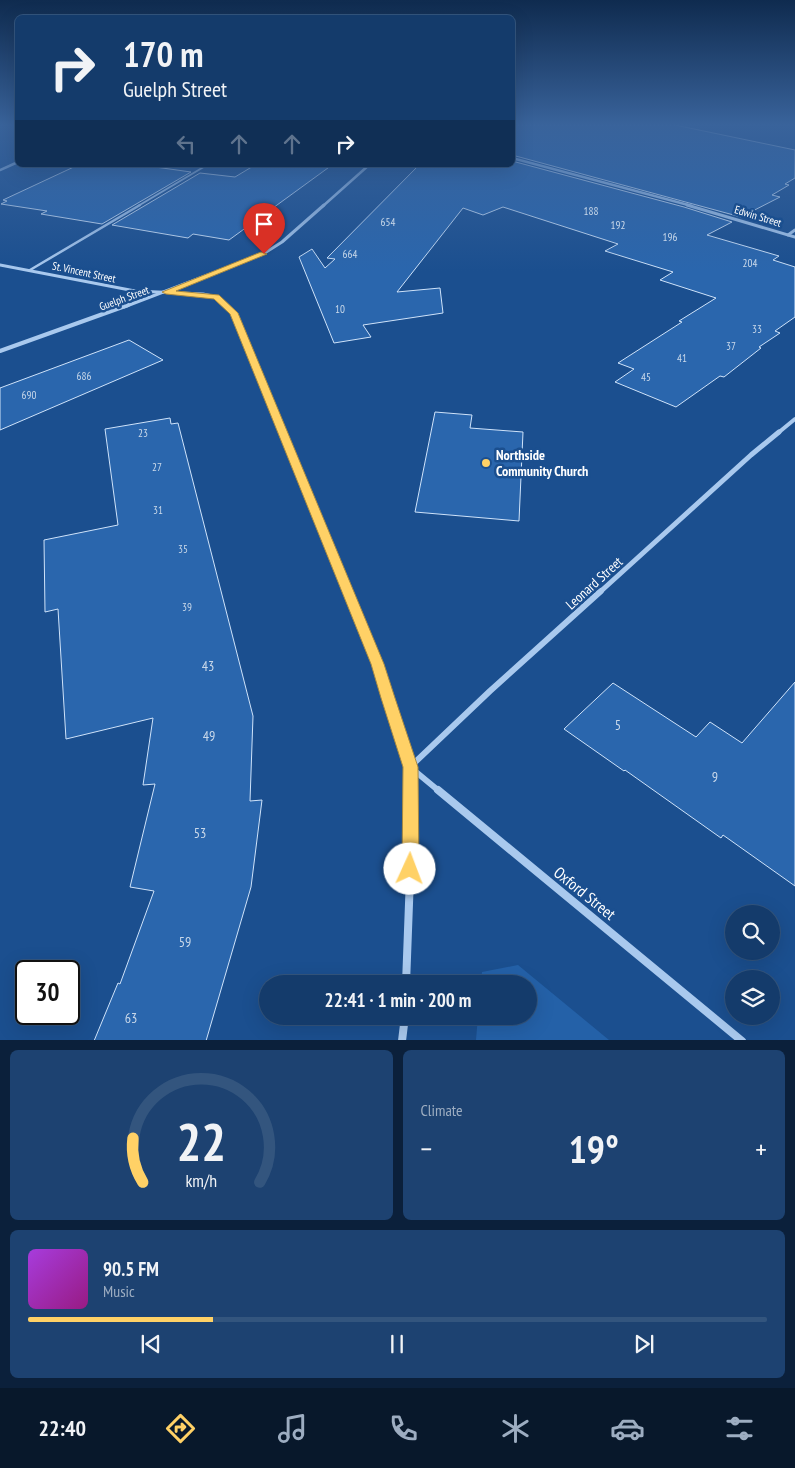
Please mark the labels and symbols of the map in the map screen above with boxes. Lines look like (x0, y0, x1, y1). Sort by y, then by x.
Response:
street label: Edwin Street (733, 202, 783, 230)
pin (243, 203, 285, 254)
house number: 188 (584, 204, 598, 218)
house number: 654 (381, 215, 395, 229)
house number: 192 (611, 218, 625, 232)
house number: 196 (663, 230, 677, 244)
house number: 664 (343, 247, 357, 261)
house number: 204 (743, 256, 757, 270)
street label: St. Vincent Street (51, 258, 117, 286)
street label: Guelph Street (97, 283, 151, 313)
house number: 10 (335, 302, 345, 316)
house number: 33 (752, 322, 762, 336)
house number: 37 (726, 339, 736, 353)
house number: 41 (677, 351, 687, 365)
house number: 686 (77, 369, 91, 383)
house number: 45 (641, 370, 651, 384)
house number: 690 (22, 388, 36, 402)
house number: 23 (138, 426, 148, 440)
place label: Northside Community Church (496, 446, 588, 480)
marker: Northside Community Church (480, 457, 492, 469)
house number: 27 (152, 460, 162, 474)
house number: 31 (153, 503, 163, 517)
house number: 35 (178, 542, 188, 556)
street label: Leonard Street (562, 553, 626, 613)
house number: 39 (182, 600, 192, 614)
house number: 43 (202, 657, 214, 675)
house number: 5 (615, 716, 621, 734)
house number: 49 (203, 727, 215, 745)
house number: 9 (712, 768, 718, 786)
house number: 53 (194, 824, 206, 842)
position arrow (383, 842, 435, 894)
street label: Oxford Street (550, 862, 620, 924)
house number: 59 (179, 933, 191, 951)
speed limit sign: 30 (15, 960, 80, 1025)
house number: 63 (125, 1009, 137, 1027)

